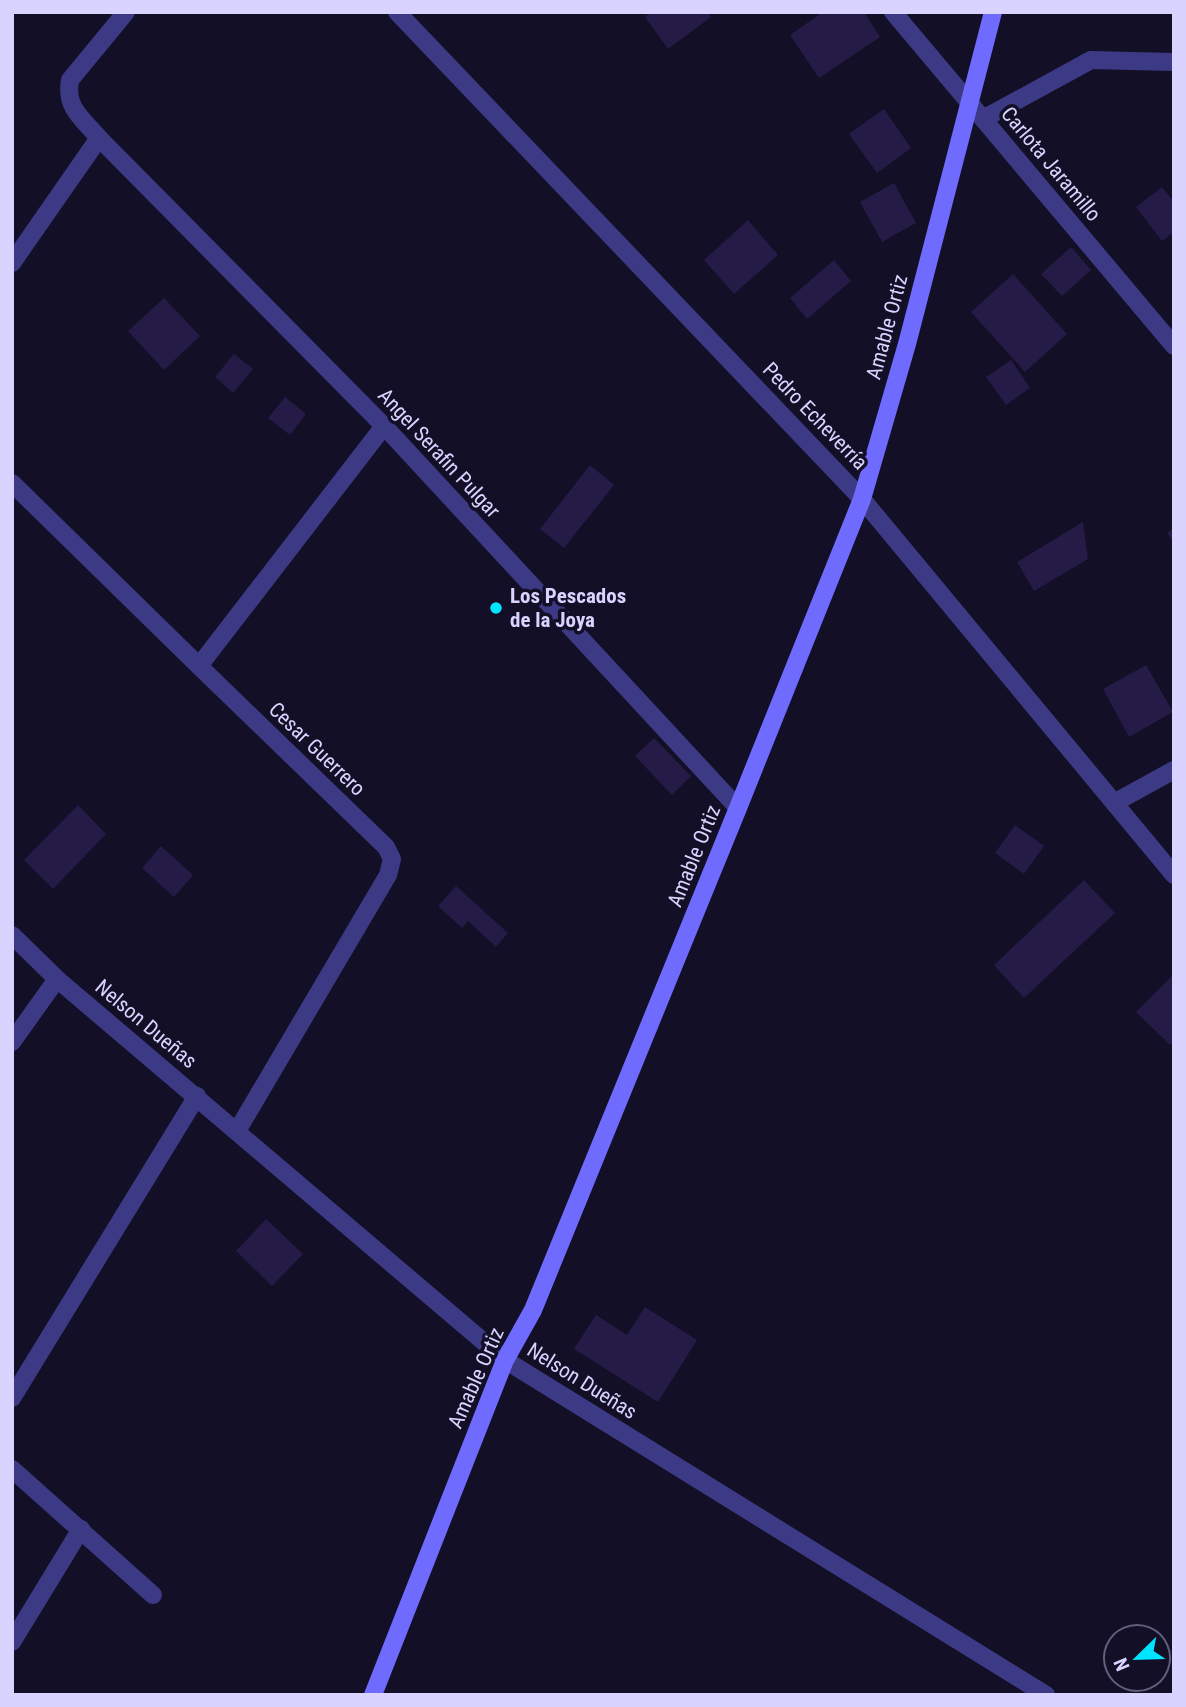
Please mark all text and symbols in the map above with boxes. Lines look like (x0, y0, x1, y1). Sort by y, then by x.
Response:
street label: Carlota Jaramillo (996, 102, 1106, 226)
street label: Amable Ortiz (861, 272, 913, 382)
street label: Pedro Echeverría (758, 357, 872, 475)
street label: Angel Serafin Pulgar (373, 384, 505, 522)
place label: Los Pescados de la Joya (510, 584, 626, 632)
marker: Los Pescados de la Joya (488, 600, 504, 616)
street label: Cesar Guerrero (264, 697, 370, 801)
street label: Amable Ortiz (663, 802, 725, 910)
street label: Nelson Dueñas (91, 975, 201, 1073)
street label: Amable Ortiz (443, 1324, 509, 1432)
street label: Nelson Dueñas (523, 1338, 641, 1424)
north arrow (1102, 1623, 1172, 1693)
text: N (1109, 1655, 1135, 1674)

